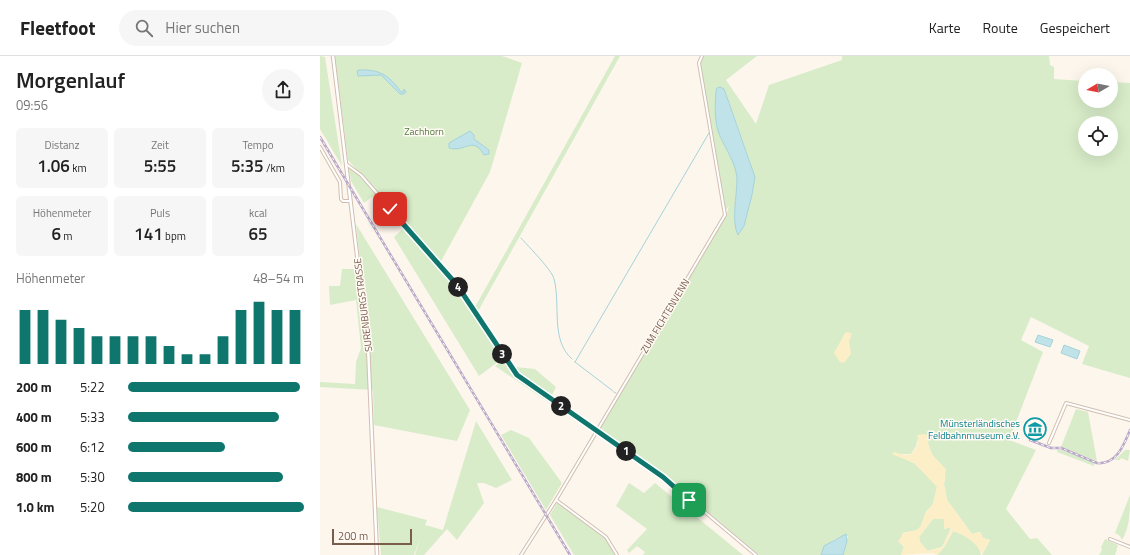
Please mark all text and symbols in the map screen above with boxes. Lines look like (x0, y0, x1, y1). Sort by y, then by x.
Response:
search box (119, 10, 399, 46)
text: Fleetfoot (20, 13, 95, 42)
text: Hier suchen (165, 16, 240, 39)
icon: search (133, 17, 155, 39)
text: Karte (929, 17, 961, 38)
text: Route (983, 17, 1018, 38)
text: Gespeichert (1040, 17, 1110, 38)
text: Morgenlauf (16, 63, 125, 97)
north arrow (1078, 68, 1118, 108)
map controls (1078, 68, 1118, 156)
button: share (262, 69, 304, 111)
text: 09:56 (16, 95, 48, 115)
button: locate (1078, 116, 1118, 156)
park label: Zachhorn (404, 124, 444, 139)
text: Distanz (45, 137, 79, 153)
text: Zeit (151, 137, 169, 153)
text: Tempo (242, 137, 274, 153)
text: 1.06 (37, 153, 70, 179)
text: 5:55 (144, 153, 176, 179)
text: 5:35 (231, 153, 264, 179)
text: km (70, 160, 87, 176)
text: /km (264, 160, 285, 176)
pin (373, 192, 407, 226)
icon: check (379, 198, 401, 220)
text: Höhenmeter (33, 205, 91, 221)
text: Puls (150, 205, 170, 221)
text: kcal (249, 205, 267, 221)
text: 6 (51, 221, 61, 247)
text: 141 (134, 221, 163, 247)
text: 65 (248, 221, 268, 247)
text: m (61, 228, 73, 244)
text: bpm (163, 228, 186, 244)
street label: SURENBURGSTRASSE (350, 257, 376, 353)
text: Höhenmeter (16, 268, 85, 288)
text: 48–54 m (253, 268, 304, 288)
street label: ZUM FICHTENVENN (637, 276, 693, 356)
pin: 4 (448, 277, 468, 297)
text: 4 (455, 279, 461, 295)
pin: 3 (492, 344, 512, 364)
text: 3 (499, 346, 505, 362)
text: 200 m (16, 377, 52, 397)
text: 5:22 (80, 377, 105, 397)
pin: 2 (551, 396, 571, 416)
text: 2 (558, 398, 564, 414)
text: 400 m (16, 407, 52, 427)
text: 5:33 (80, 407, 105, 427)
place label: Münsterländisches Feldbahnmuseum e.V. (928, 416, 1020, 443)
museum icon: Münsterländisches Feldbahnmuseum e.V. (1022, 416, 1048, 442)
text: 600 m (16, 437, 52, 457)
text: 6:12 (80, 437, 105, 457)
pin: 1 (616, 441, 636, 461)
text: 1 (623, 443, 629, 459)
text: 800 m (16, 467, 52, 487)
text: 5:30 (80, 467, 105, 487)
pin (672, 483, 706, 517)
icon: arrive (678, 489, 700, 511)
text: 1.0 km (16, 497, 54, 517)
text: 5:20 (80, 497, 105, 517)
scale bar (332, 527, 412, 546)
text: 200 m (338, 528, 368, 544)

